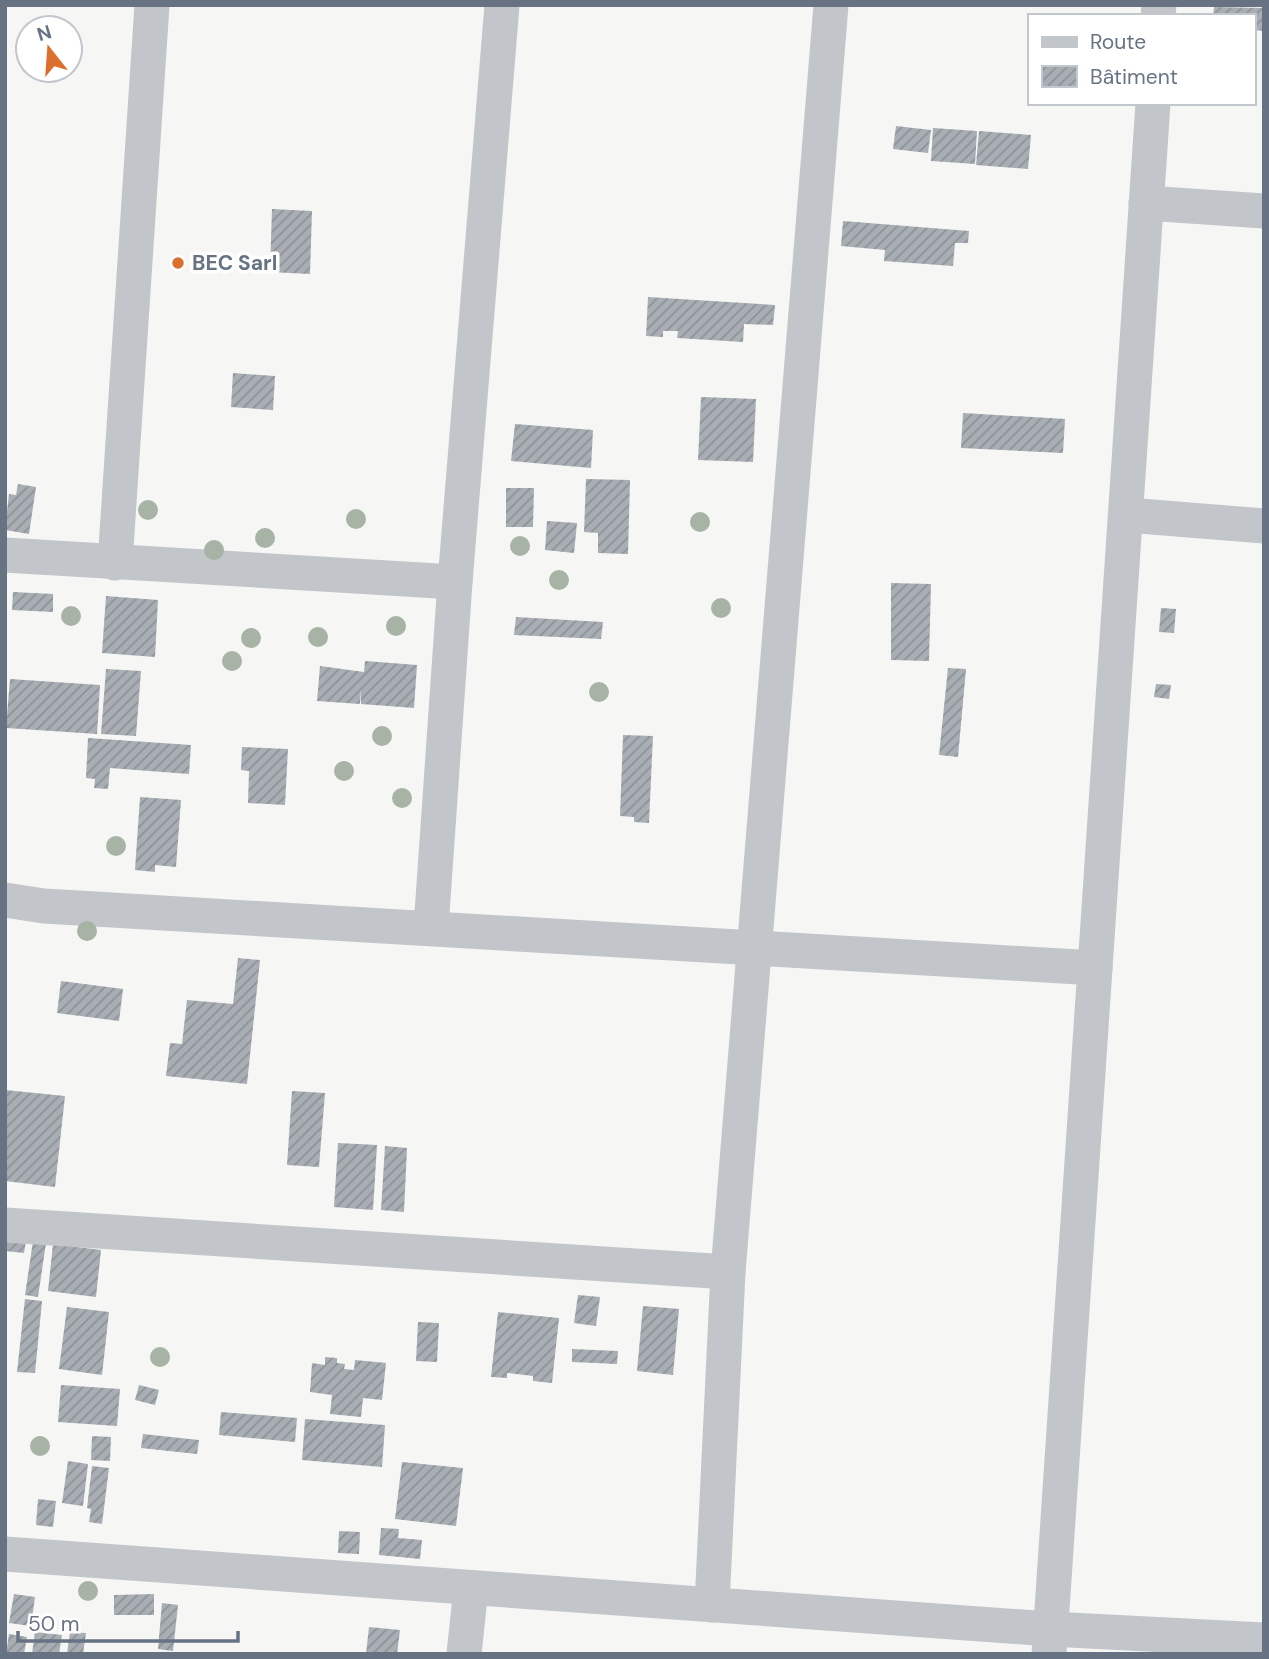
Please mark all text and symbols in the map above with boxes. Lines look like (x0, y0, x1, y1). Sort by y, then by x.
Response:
north arrow (14, 14, 84, 84)
legend (1028, 14, 1255, 105)
text: N (34, 19, 54, 47)
text: Route (1090, 28, 1146, 56)
text: Bâtiment (1090, 63, 1178, 91)
place label: BEC Sarl (192, 249, 277, 277)
marker: BEC Sarl (170, 255, 186, 271)
scale bar (18, 1600, 238, 1644)
text: 50 m (28, 1610, 79, 1638)

